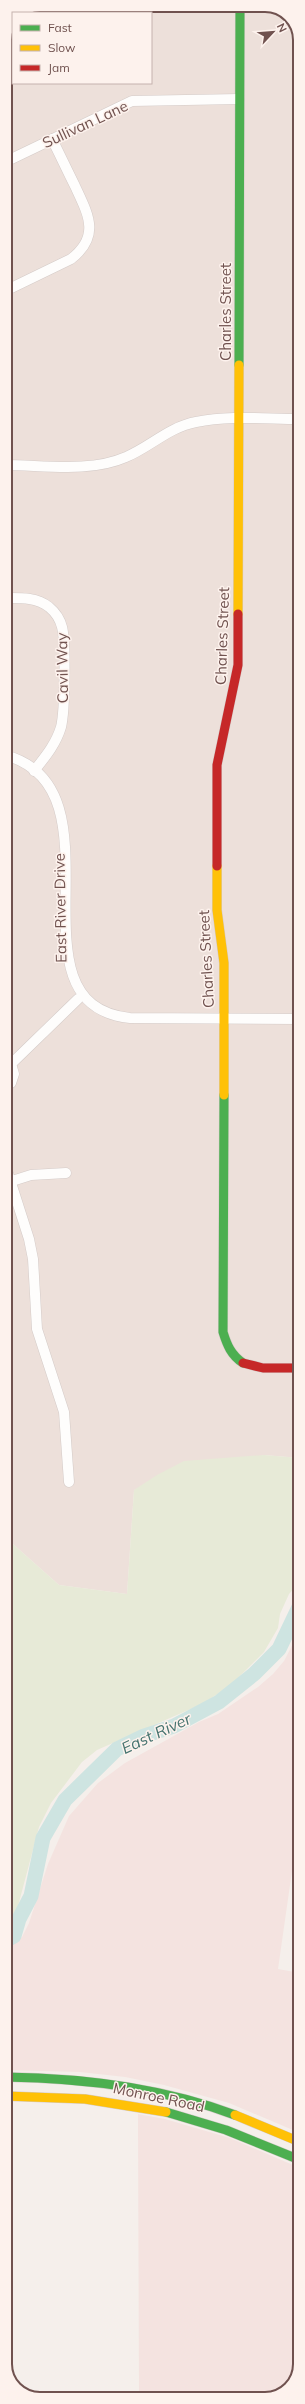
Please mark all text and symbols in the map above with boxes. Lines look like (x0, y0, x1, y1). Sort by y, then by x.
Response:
legend (12, 12, 152, 84)
north arrow (253, 12, 293, 52)
text: Fast (48, 20, 72, 35)
text: N (274, 21, 290, 34)
text: Slow (48, 40, 76, 55)
text: Jam (48, 60, 70, 75)
street label: Sullivan Lane (39, 96, 131, 152)
street label: Charles Street (216, 263, 235, 361)
street label: Charles Street (211, 587, 233, 685)
street label: Cavil Way (52, 632, 72, 703)
street label: East River Drive (50, 853, 70, 963)
street label: Charles Street (194, 910, 218, 1008)
water label: East River (118, 1708, 195, 1758)
street label: Monroe Road (112, 2078, 206, 2116)

